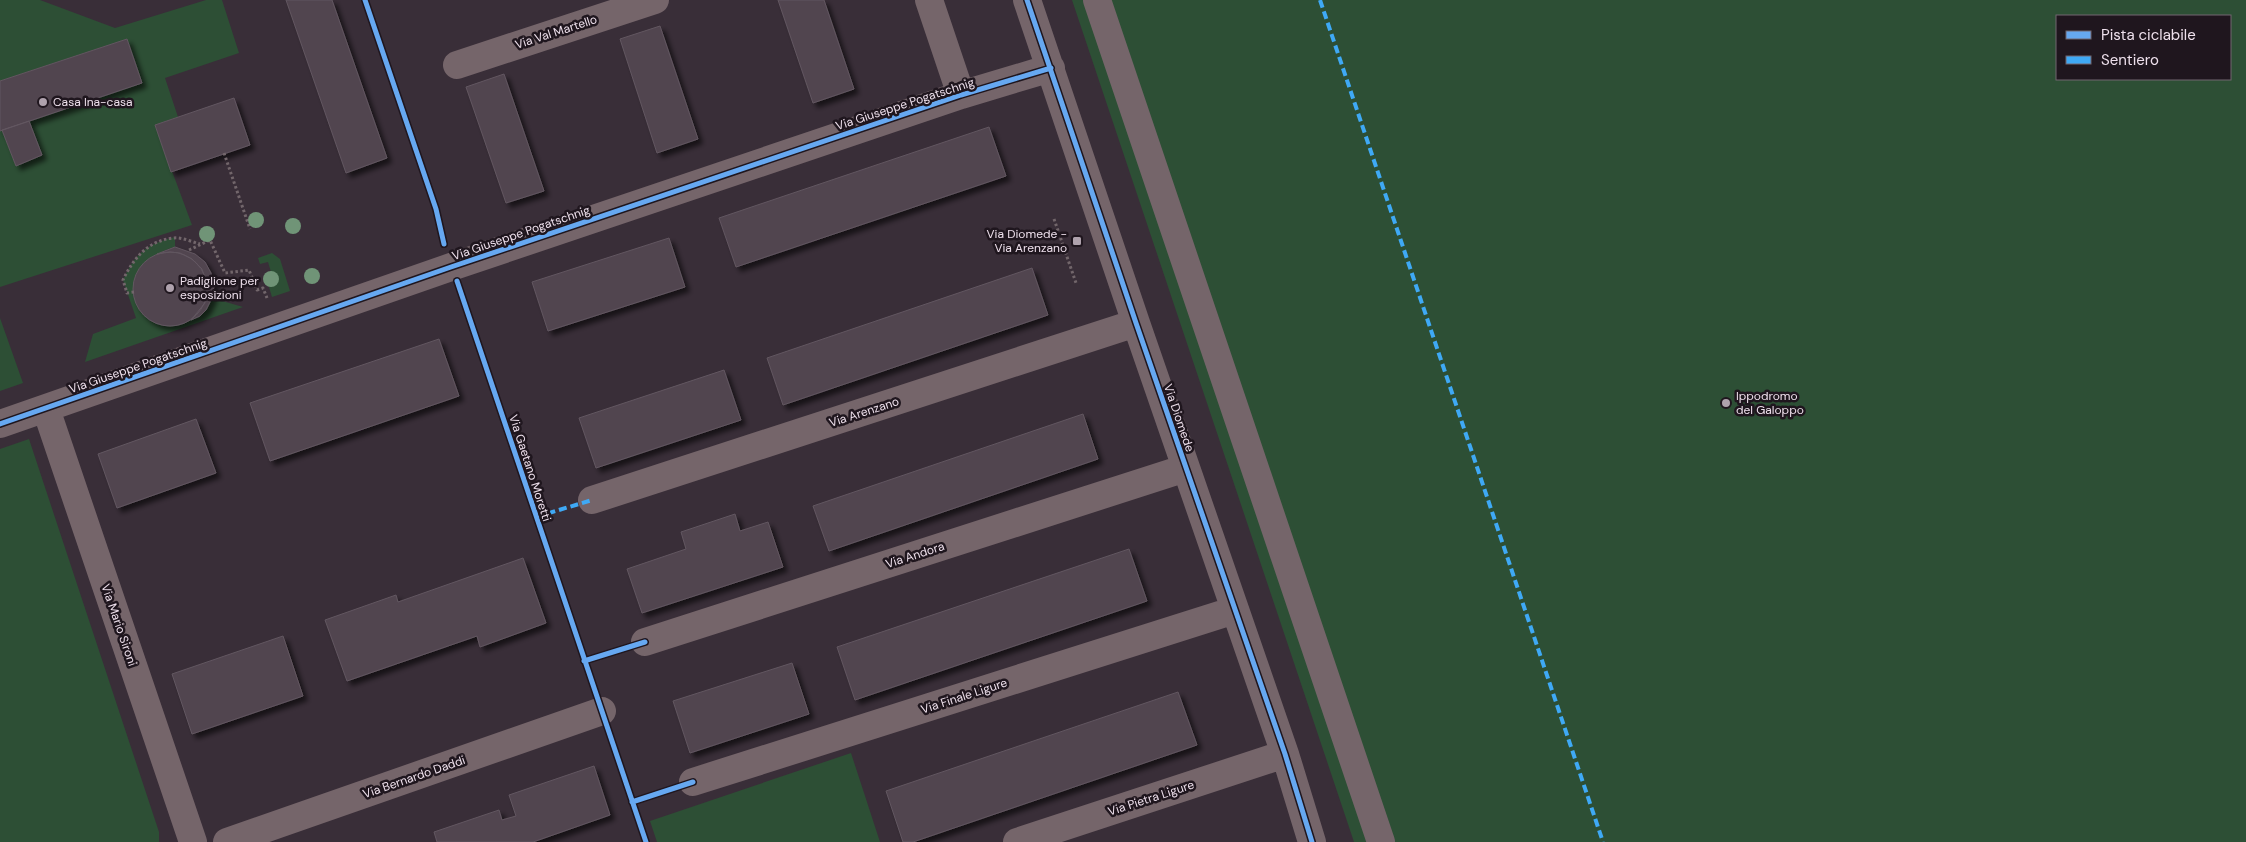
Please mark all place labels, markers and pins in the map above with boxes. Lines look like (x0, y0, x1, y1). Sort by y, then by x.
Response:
place label: Casa Ina-casa (53, 94, 133, 110)
marker: Casa Ina-casa (37, 96, 49, 108)
place label: Via Diomede - Via Arenzano (987, 226, 1067, 256)
marker: Via Diomede - Via Arenzano (1071, 235, 1083, 247)
place label: Padiglione per esposizioni (180, 273, 259, 303)
marker: Padiglione per esposizioni (164, 282, 176, 294)
place label: Ippodromo del Galoppo (1736, 388, 1804, 418)
marker: Ippodromo del Galoppo (1720, 397, 1732, 409)

